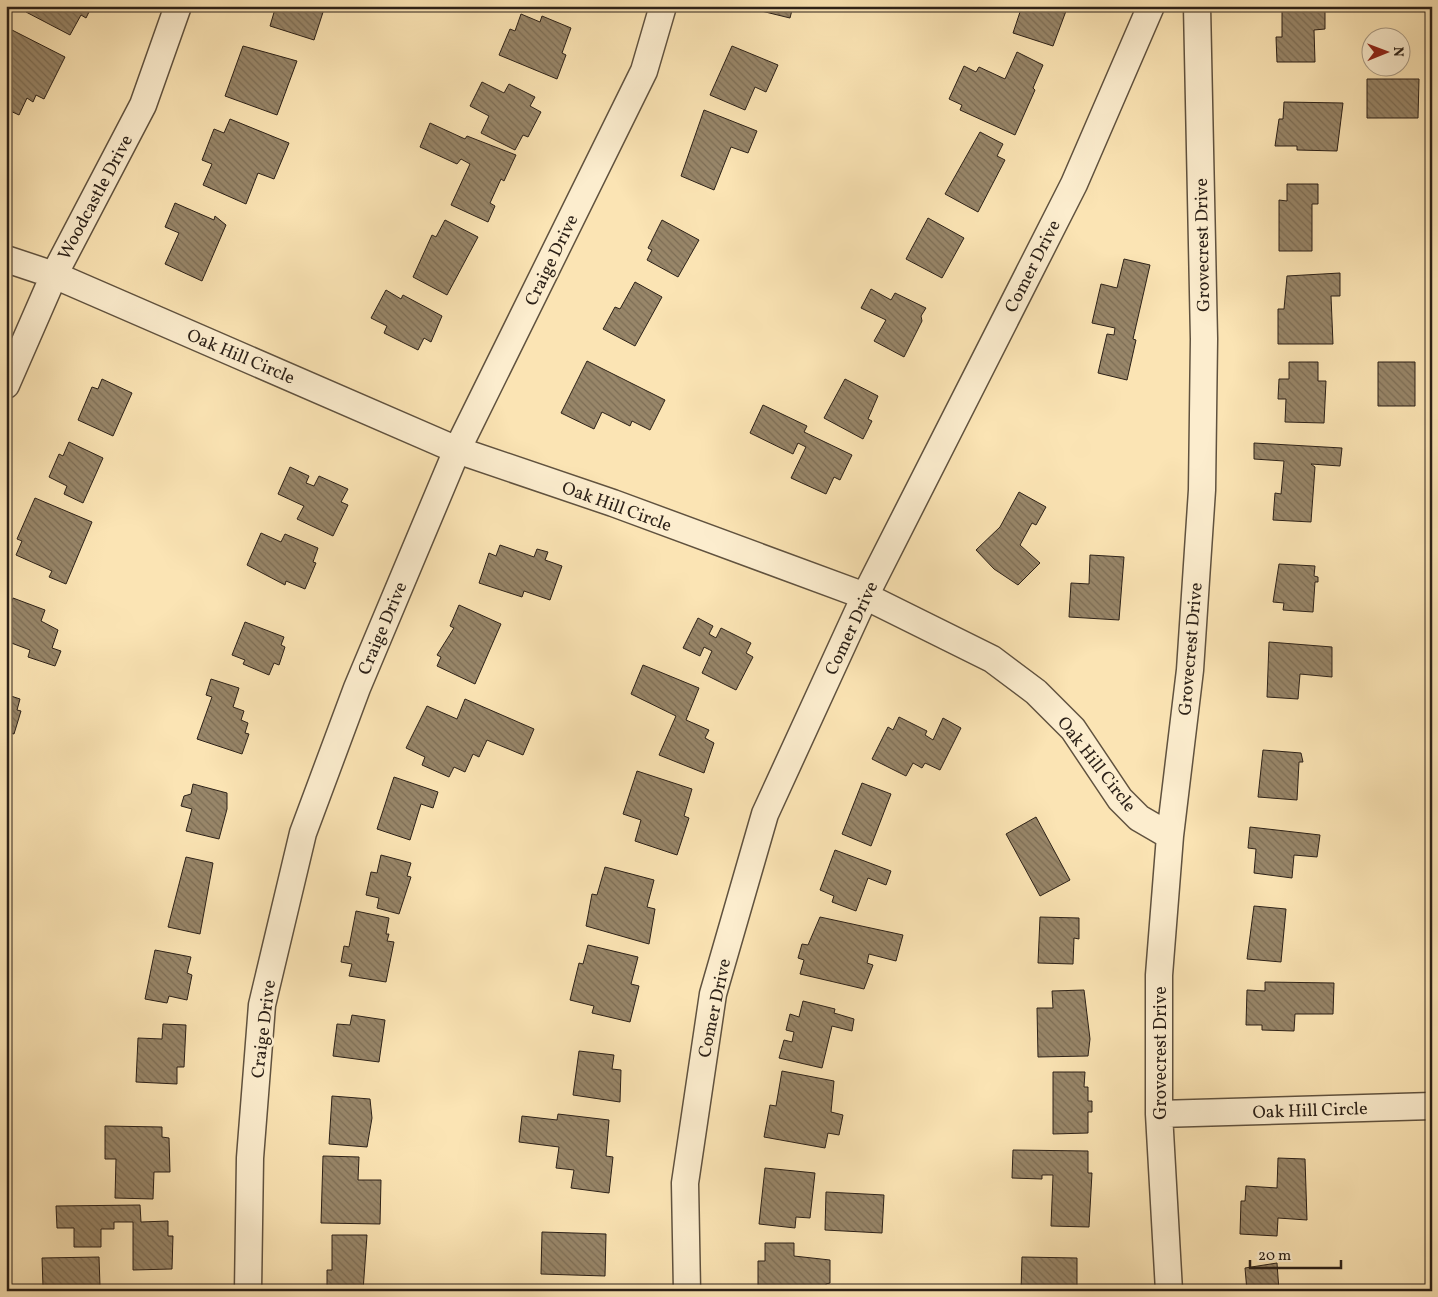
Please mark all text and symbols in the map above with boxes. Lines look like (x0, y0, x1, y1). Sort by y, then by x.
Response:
north arrow (1360, 28, 1410, 78)
text: N (1388, 47, 1407, 57)
street label: Woodcastle Drive (53, 131, 140, 265)
street label: Grovecrest Drive (1190, 178, 1217, 312)
street label: Craige Drive (519, 211, 585, 311)
street label: Comer Drive (999, 216, 1067, 317)
street label: Oak Hill Circle (183, 323, 298, 391)
street label: Oak Hill Circle (558, 476, 675, 539)
street label: Craige Drive (353, 578, 414, 679)
street label: Comer Drive (820, 578, 885, 680)
street label: Grovecrest Drive (1173, 581, 1210, 717)
street label: Oak Hill Circle (1051, 712, 1141, 818)
street label: Comer Drive (693, 956, 738, 1060)
street label: Craige Drive (246, 979, 283, 1080)
street label: Grovecrest Drive (1149, 986, 1174, 1120)
street label: Oak Hill Circle (1252, 1097, 1368, 1126)
scale bar (1250, 1237, 1342, 1269)
text: 20 m (1258, 1246, 1291, 1267)

